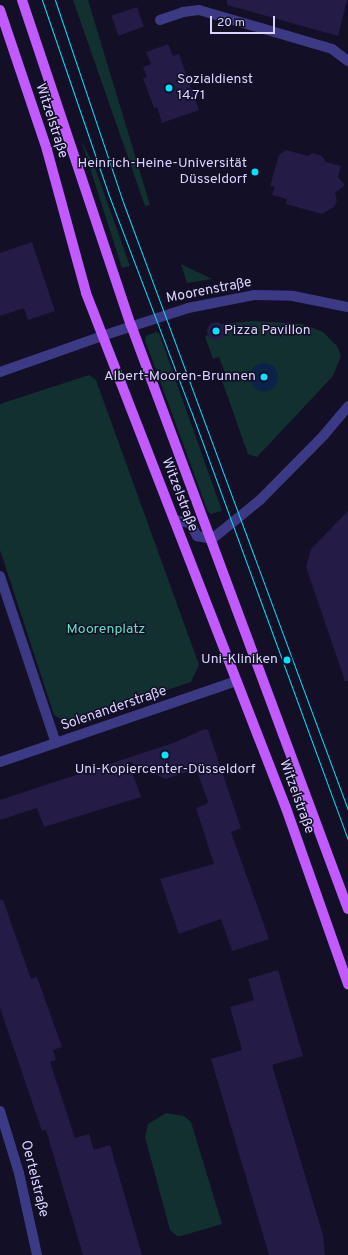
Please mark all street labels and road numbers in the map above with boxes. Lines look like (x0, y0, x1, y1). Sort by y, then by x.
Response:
street label: Witzelstraße (31, 82, 71, 160)
street label: Moorenstraße (165, 274, 253, 308)
street label: Witzelstraße (157, 456, 201, 534)
street label: Solenanderstraße (59, 683, 169, 735)
street label: Witzelstraße (275, 758, 317, 836)
street label: Oertelstraße (16, 1139, 52, 1219)

